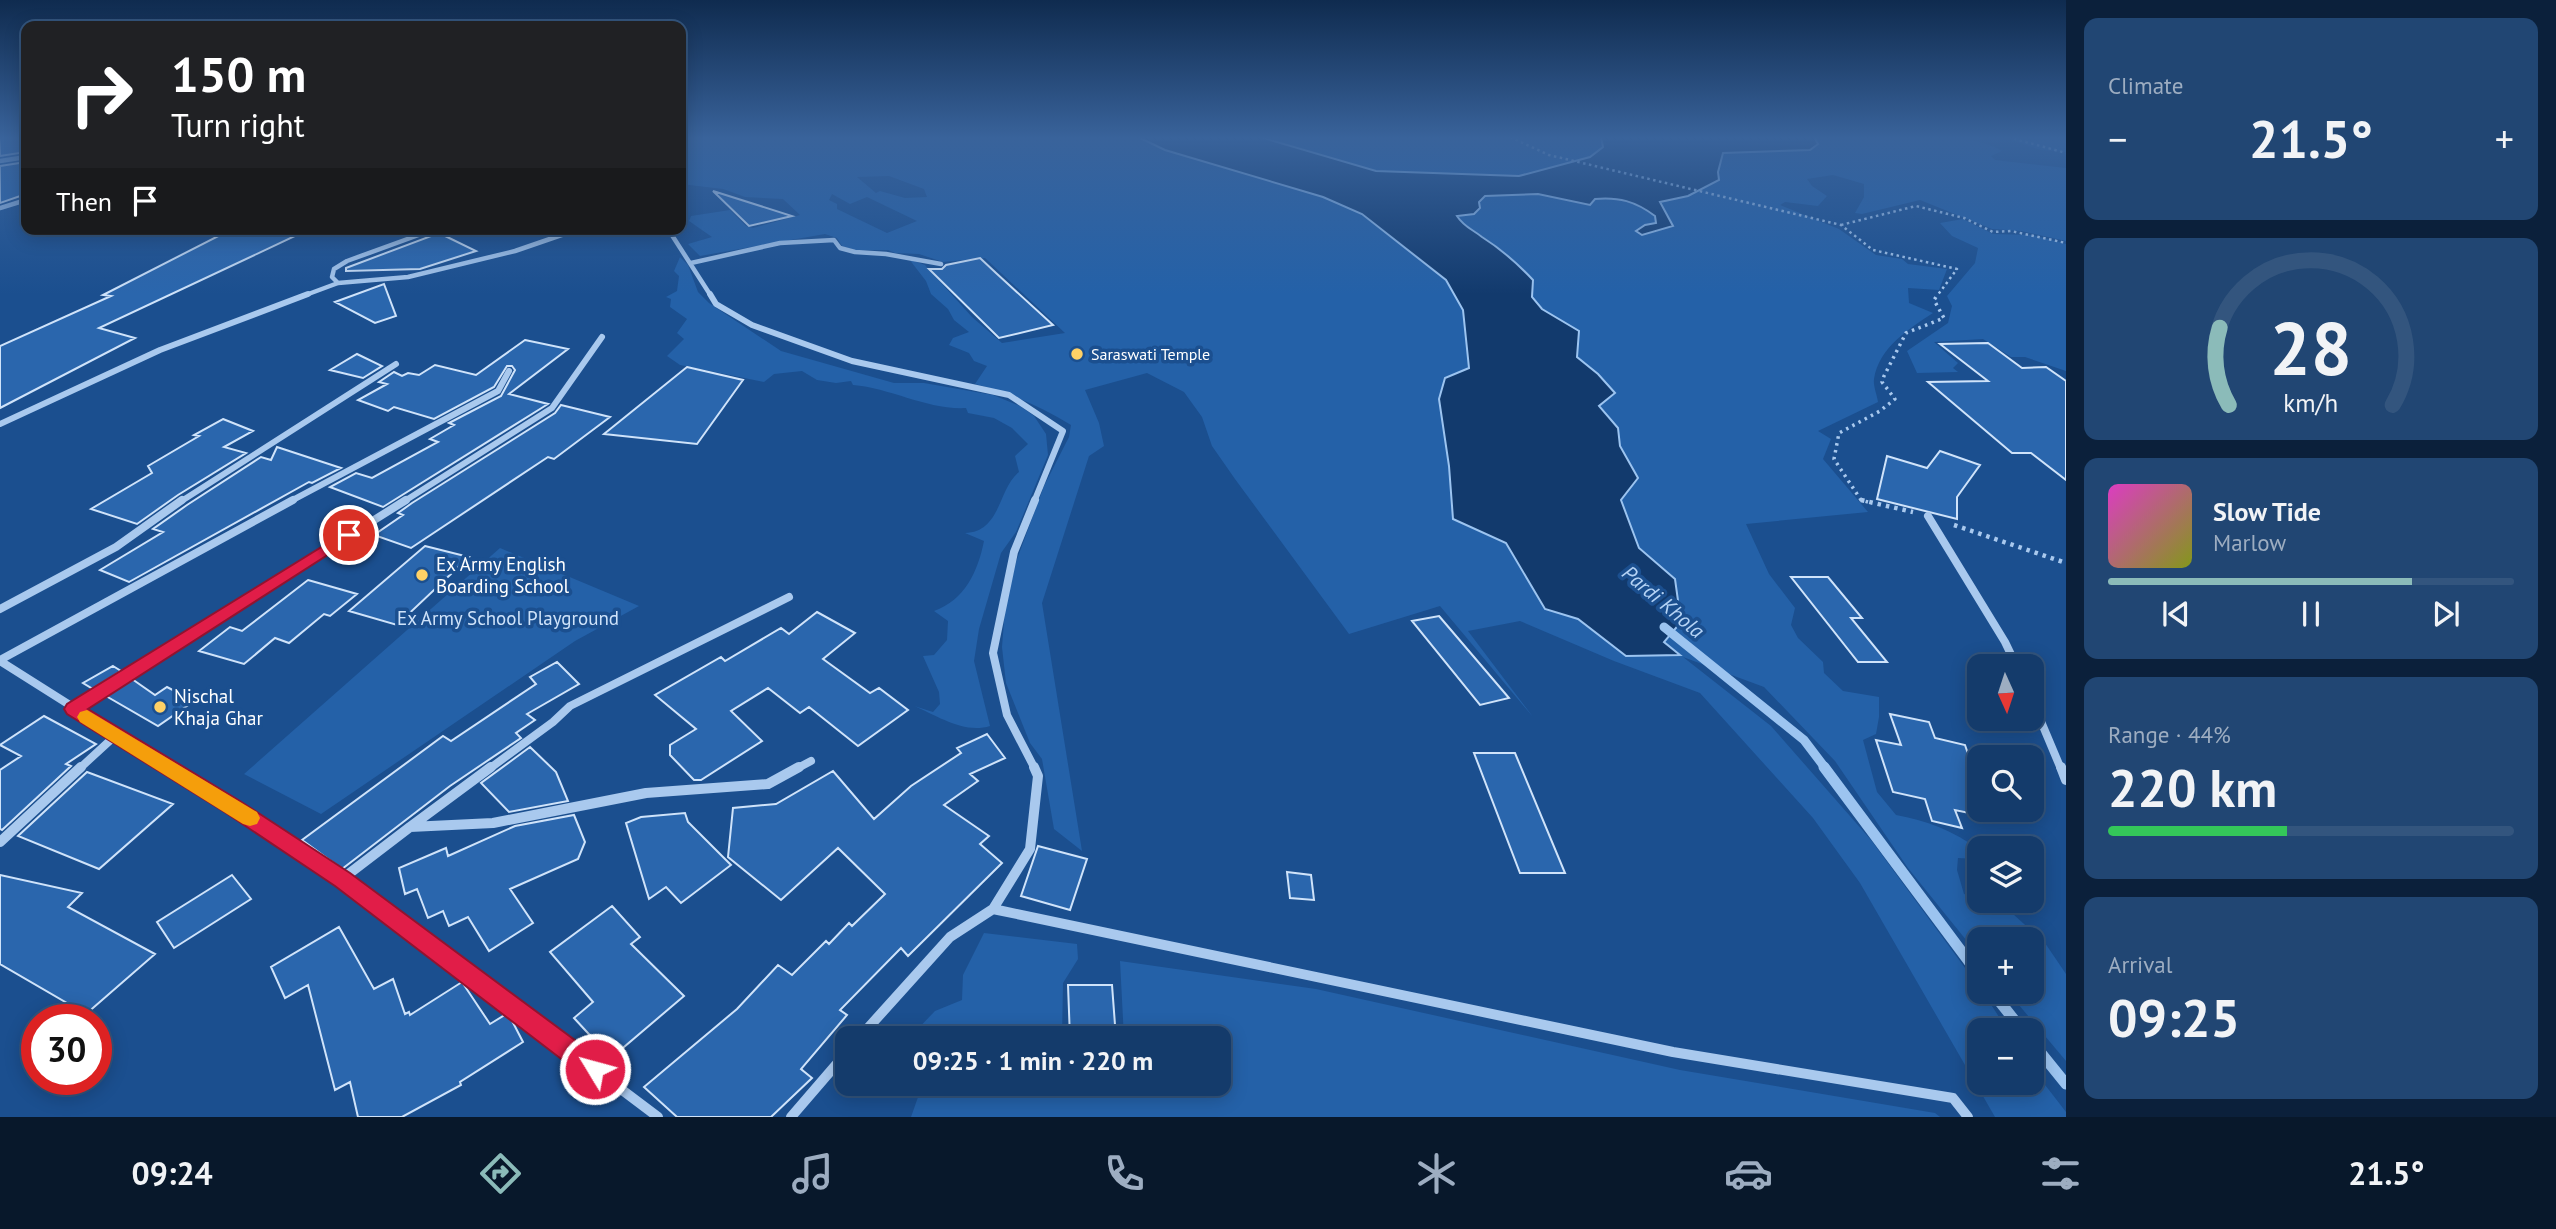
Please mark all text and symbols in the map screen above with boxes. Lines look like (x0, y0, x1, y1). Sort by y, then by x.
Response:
text: 150 m (171, 42, 306, 106)
icon: right (56, 49, 147, 140)
text: Climate (2108, 71, 2183, 100)
text: Turn right (171, 104, 305, 146)
text: 21.5° (2249, 105, 2373, 172)
text: − (2108, 114, 2127, 163)
text: + (2495, 114, 2514, 163)
icon: arrive (126, 182, 164, 220)
text: Then (56, 185, 112, 218)
text: 28 (2270, 301, 2352, 395)
place label: Saraswati Temple (1091, 344, 1210, 364)
marker: Saraswati Temple (1069, 346, 1085, 362)
text: km/h (2284, 386, 2338, 418)
text: Slow Tide (2213, 495, 2321, 528)
pin (319, 505, 379, 565)
icon: arrive (330, 516, 368, 554)
text: Marlow (2213, 528, 2286, 557)
place label: Ex Army English Boarding School (436, 552, 570, 598)
water label: Pardi Khola (1617, 559, 1711, 644)
marker: Ex Army English Boarding School (414, 567, 430, 583)
icon: previous (2157, 595, 2195, 633)
icon: pause (2292, 595, 2330, 633)
icon: next (2427, 595, 2465, 633)
park label: Ex Army School Playground (397, 606, 619, 630)
north arrow (1967, 654, 2044, 732)
map controls (1967, 654, 2044, 1095)
place label: Nischal Khaja Ghar (174, 684, 263, 730)
marker: Nischal Khaja Ghar (152, 699, 168, 715)
text: Range · 44% (2108, 720, 2231, 749)
button: search (1967, 745, 2044, 822)
text: 220 km (2108, 754, 2277, 821)
button: layers (1967, 836, 2044, 913)
button: + (1967, 927, 2044, 1004)
text: Arrival (2108, 950, 2172, 979)
text: 09:25 (2108, 984, 2240, 1051)
speed limit sign: 30 (21, 1004, 112, 1095)
button: − (1967, 1018, 2044, 1095)
position arrow (558, 1032, 632, 1106)
text: 09:25 · 1 min · 220 m (913, 1044, 1153, 1077)
icon: directions (476, 1149, 525, 1198)
icon: music (788, 1149, 837, 1198)
icon: phone (1100, 1149, 1149, 1198)
icon: climate (1412, 1149, 1461, 1198)
icon: car (1724, 1149, 1773, 1198)
icon: filters (2036, 1149, 2085, 1198)
text: 09:24 (132, 1152, 213, 1194)
text: 21.5° (2348, 1152, 2424, 1194)

